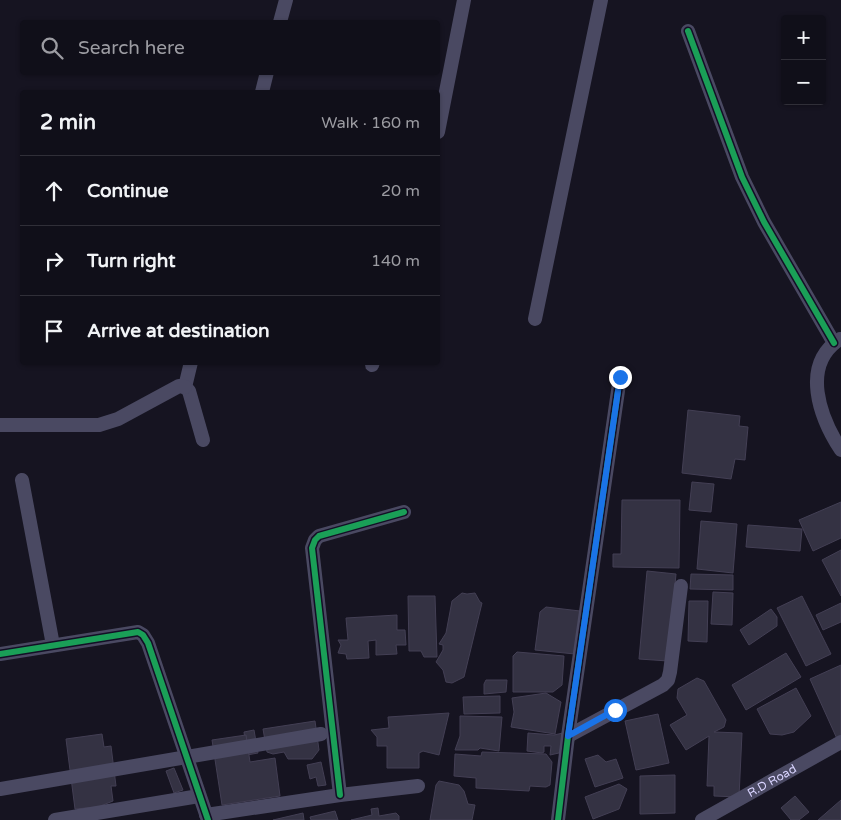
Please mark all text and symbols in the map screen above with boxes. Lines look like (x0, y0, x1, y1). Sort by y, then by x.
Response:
map controls (781, 15, 826, 105)
button: + (781, 15, 826, 60)
search box (20, 20, 440, 75)
icon: search (38, 34, 66, 62)
text: Search here (78, 37, 185, 59)
button: − (781, 60, 826, 105)
text: 2 min (40, 110, 96, 135)
text: Walk · 160 m (321, 113, 420, 133)
icon: ahead (40, 177, 68, 205)
text: Continue (87, 180, 169, 202)
text: 20 m (381, 181, 420, 201)
icon: right (40, 247, 68, 275)
text: Turn right (87, 250, 175, 272)
text: 140 m (371, 251, 420, 271)
icon: arrive (40, 317, 68, 345)
text: Arrive at destination (87, 320, 270, 342)
route end (609, 366, 632, 389)
route start (604, 699, 627, 722)
street label: R.D Road (745, 762, 799, 800)

